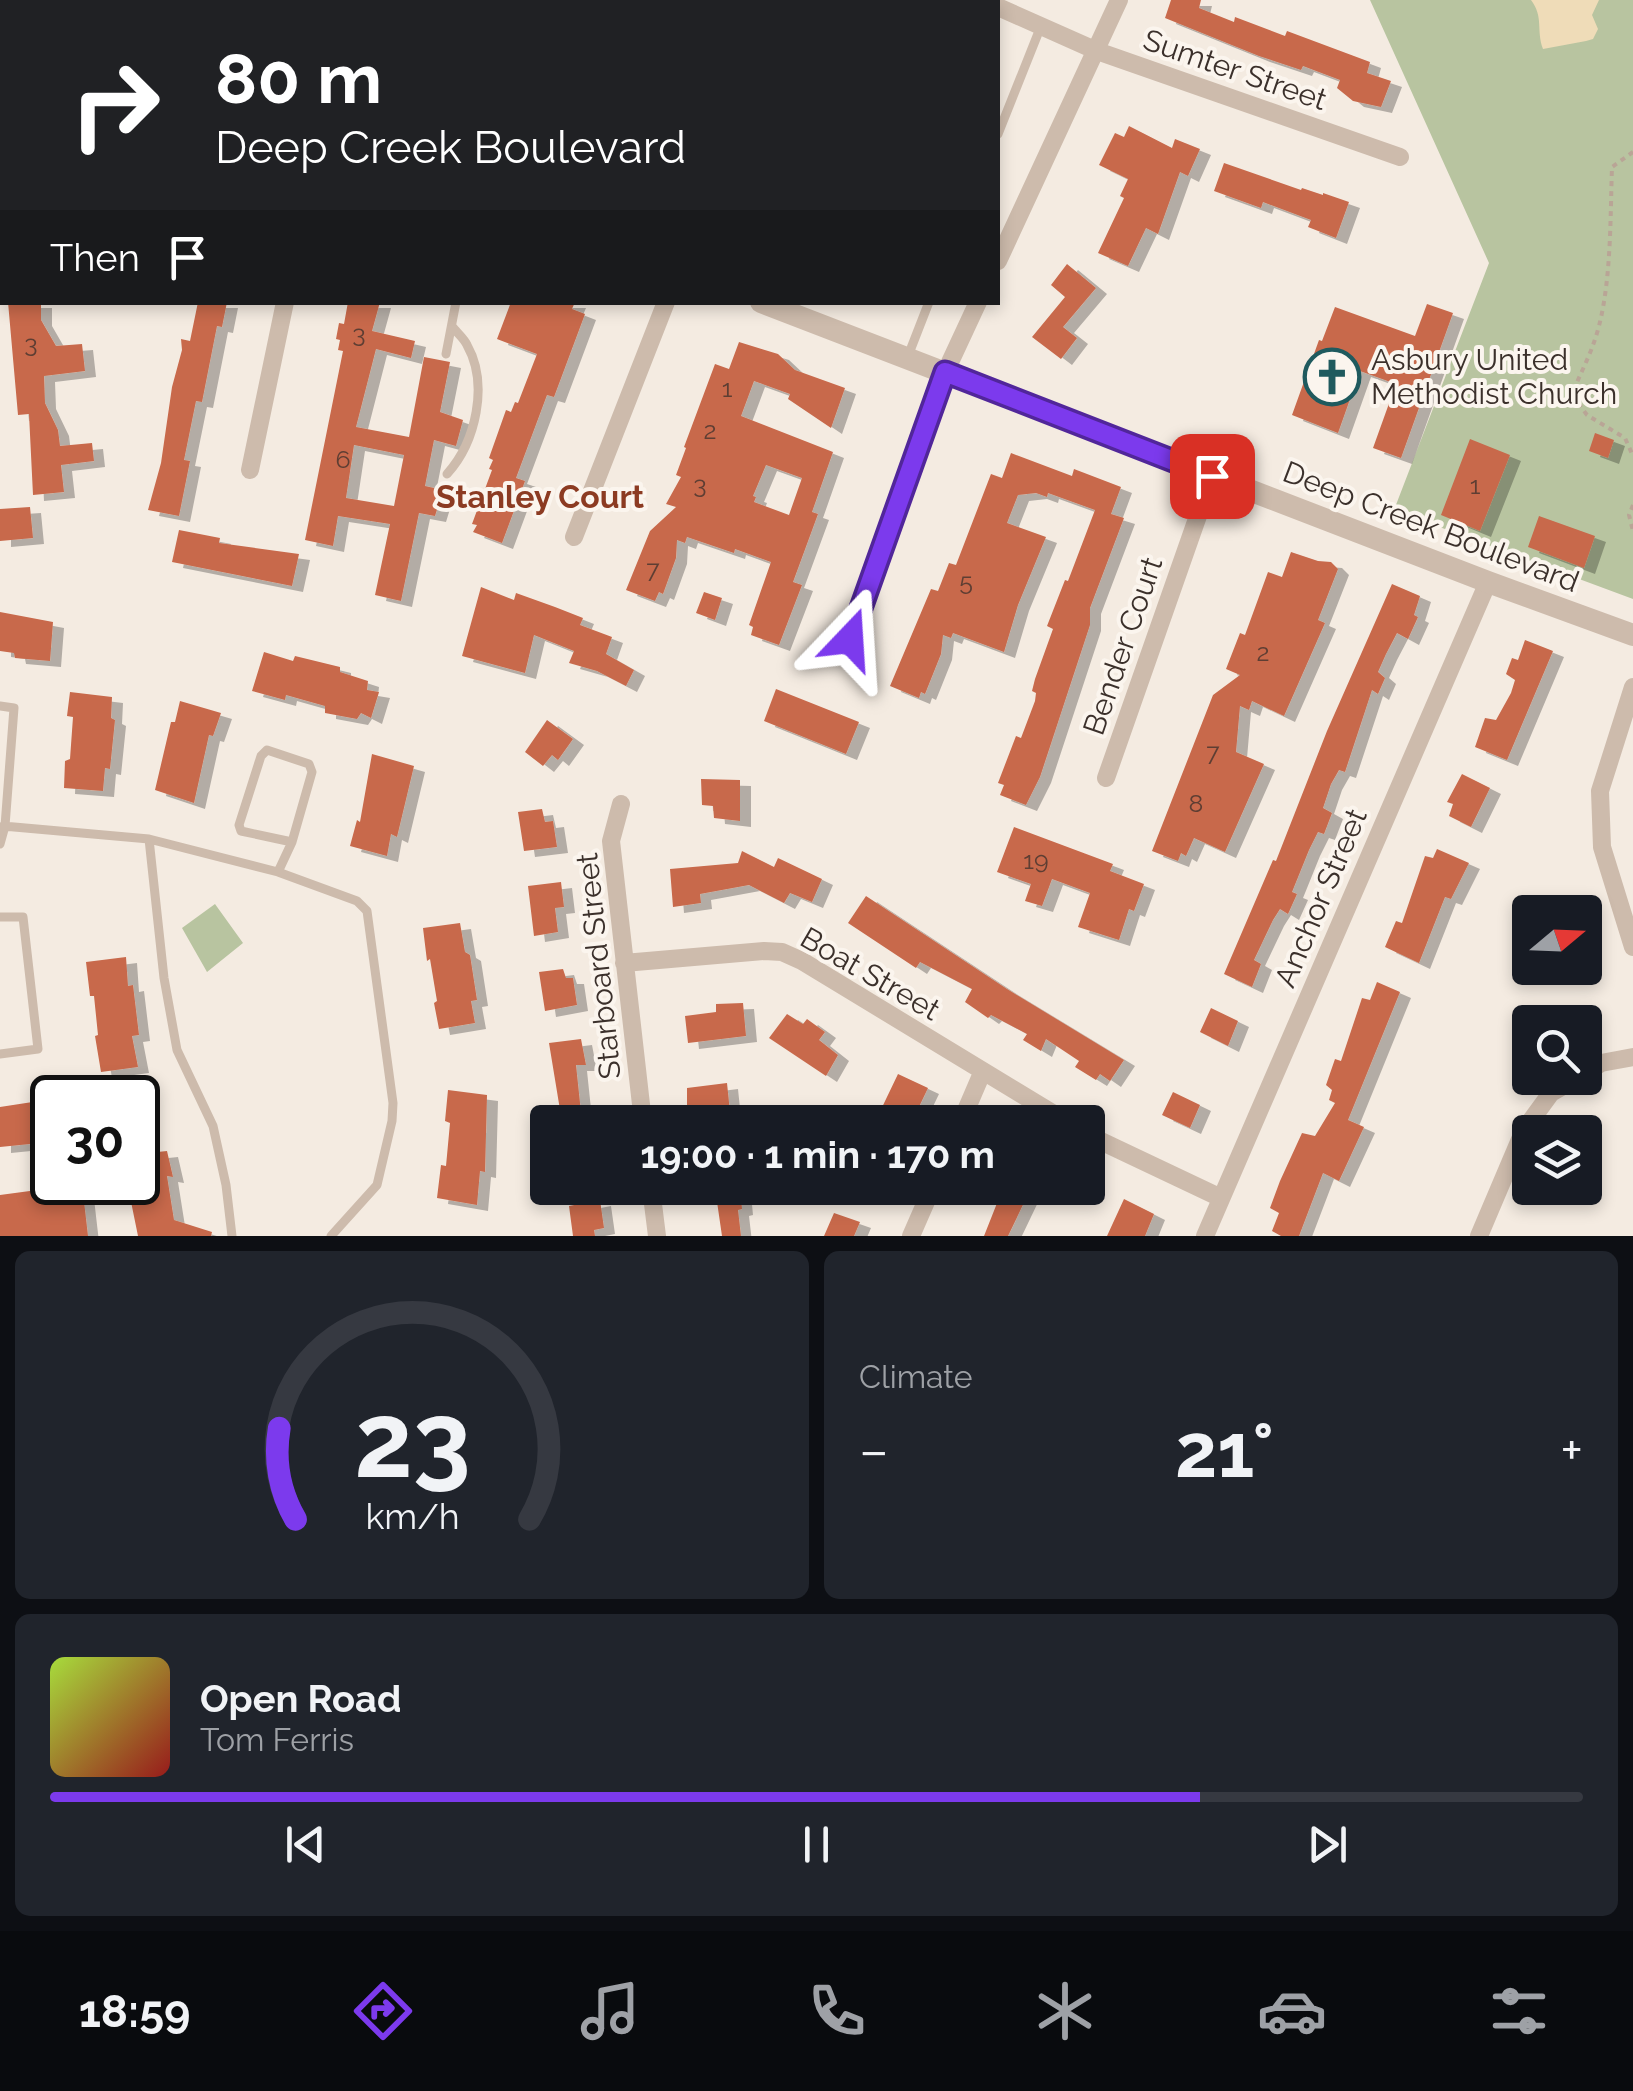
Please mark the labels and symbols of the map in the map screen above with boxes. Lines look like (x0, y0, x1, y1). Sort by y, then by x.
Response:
street label: Sumter Street (1139, 22, 1331, 117)
house number: 3 (352, 318, 366, 348)
house number: 3 (24, 328, 38, 358)
place label: Asbury United Methodist Church (1371, 342, 1617, 411)
church icon: Asbury United Methodist Church (1302, 347, 1362, 407)
house number: 1 (722, 373, 733, 403)
house number: 2 (703, 415, 717, 445)
pin (1170, 434, 1255, 519)
house number: 6 (335, 444, 351, 474)
street label: Deep Creek Boulevard (1278, 454, 1584, 599)
house number: 3 (693, 469, 707, 499)
house number: 1 (1470, 470, 1481, 500)
district label: Stanley Court (436, 478, 644, 515)
street label: Bender Court (1076, 552, 1169, 739)
house number: 7 (646, 554, 660, 584)
house number: 5 (959, 566, 973, 596)
position arrow (798, 587, 902, 691)
house number: 2 (1256, 637, 1270, 667)
house number: 7 (1206, 737, 1220, 767)
house number: 8 (1189, 788, 1203, 818)
street label: Anchor Street (1267, 803, 1374, 992)
house number: 19 (1023, 845, 1049, 875)
street label: Starboard Street (569, 851, 628, 1081)
north arrow (1512, 895, 1602, 985)
street label: Boat Street (794, 920, 946, 1027)
speed limit sign: 30 (30, 1075, 160, 1205)

